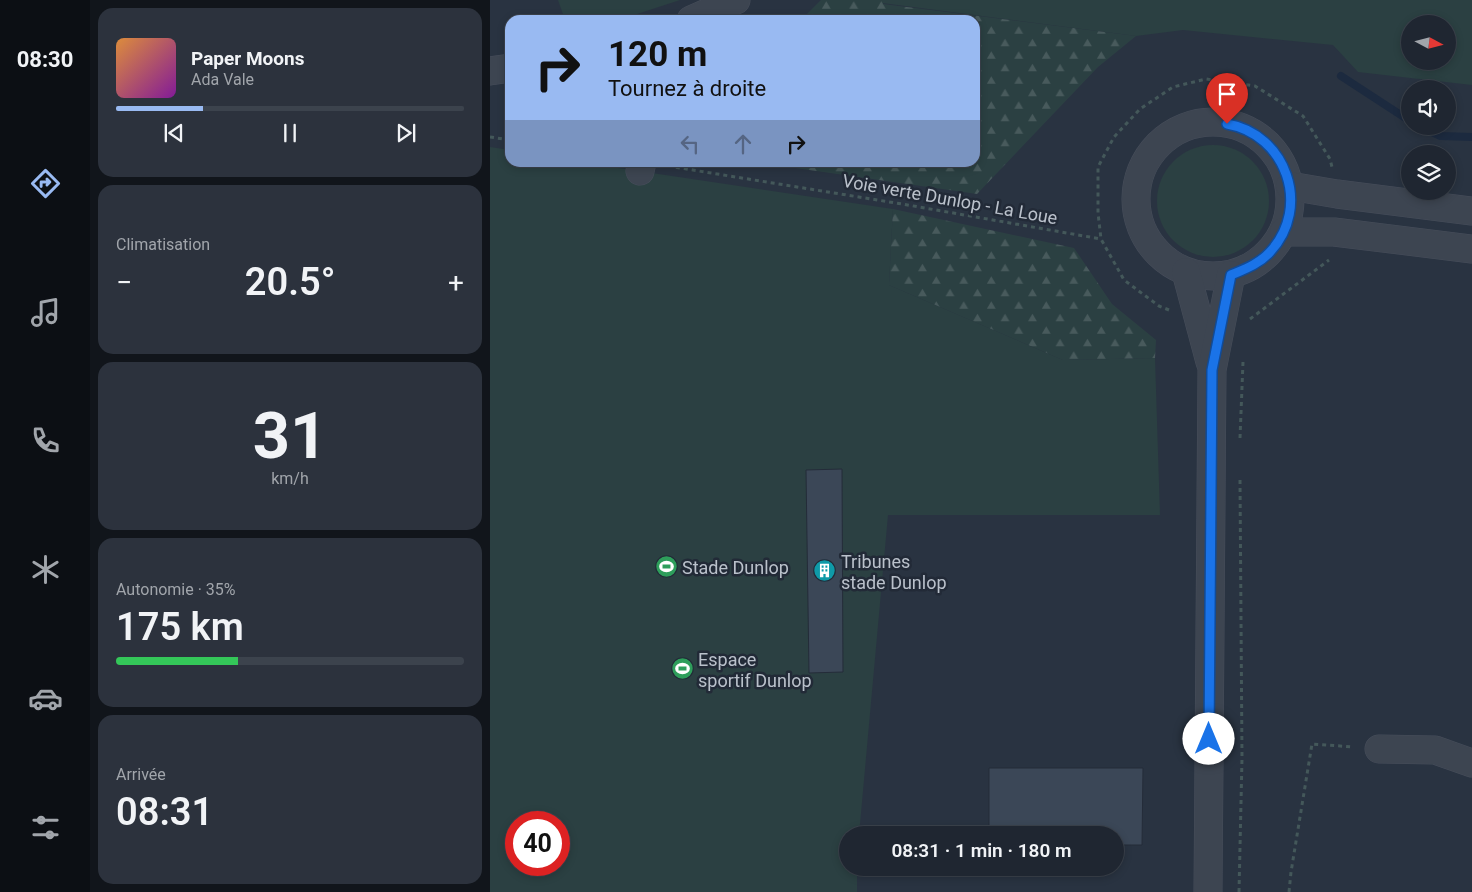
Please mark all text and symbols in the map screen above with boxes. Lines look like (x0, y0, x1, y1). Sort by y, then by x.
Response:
north arrow (1401, 15, 1456, 70)
map controls (1401, 15, 1456, 200)
text: 120 m (608, 34, 707, 75)
icon: right (525, 35, 590, 100)
text: 08:30 (17, 47, 73, 72)
text: Paper Moons (191, 47, 304, 70)
text: Ada Vale (191, 70, 254, 89)
pin (1206, 73, 1248, 124)
text: Tournez à droite (608, 76, 766, 101)
icon: arrive (1213, 80, 1241, 108)
button: sound (1401, 80, 1456, 135)
icon: previous (160, 119, 188, 147)
icon: pause (276, 119, 304, 147)
icon: next (392, 119, 420, 147)
icon: left (676, 130, 704, 158)
icon: ahead (729, 130, 757, 158)
icon: right (782, 130, 810, 158)
button: layers (1401, 145, 1456, 200)
icon: directions (28, 166, 63, 201)
street label: Voie verte Dunlop - La Loue (841, 170, 1059, 228)
text: Climatisation (116, 235, 210, 254)
text: 20.5° (245, 260, 335, 304)
text: − (116, 266, 132, 299)
text: + (448, 266, 464, 299)
icon: music (28, 295, 63, 330)
text: 31 (253, 398, 327, 474)
icon: phone (28, 423, 63, 458)
text: km/h (271, 469, 309, 488)
place label: Tribunes stade Dunlop (841, 551, 947, 593)
icon: climate (28, 552, 63, 587)
sports icon: Stade Dunlop (654, 555, 678, 579)
place label: Stade Dunlop (682, 557, 789, 578)
building icon: Tribunes stade Dunlop (813, 559, 837, 583)
text: Autonomie · 35% (116, 580, 236, 599)
text: 175 km (116, 605, 244, 649)
place label: Espace sportif Dunlop (698, 649, 812, 691)
sports icon: Espace sportif Dunlop (670, 657, 694, 681)
icon: car (28, 681, 63, 716)
position arrow (1182, 712, 1234, 764)
text: Arrivée (116, 765, 166, 784)
text: 08:31 (116, 790, 213, 834)
icon: filters (28, 810, 63, 845)
speed limit sign: 40 (505, 811, 570, 876)
text: 08:31 · 1 min · 180 m (891, 839, 1072, 862)

